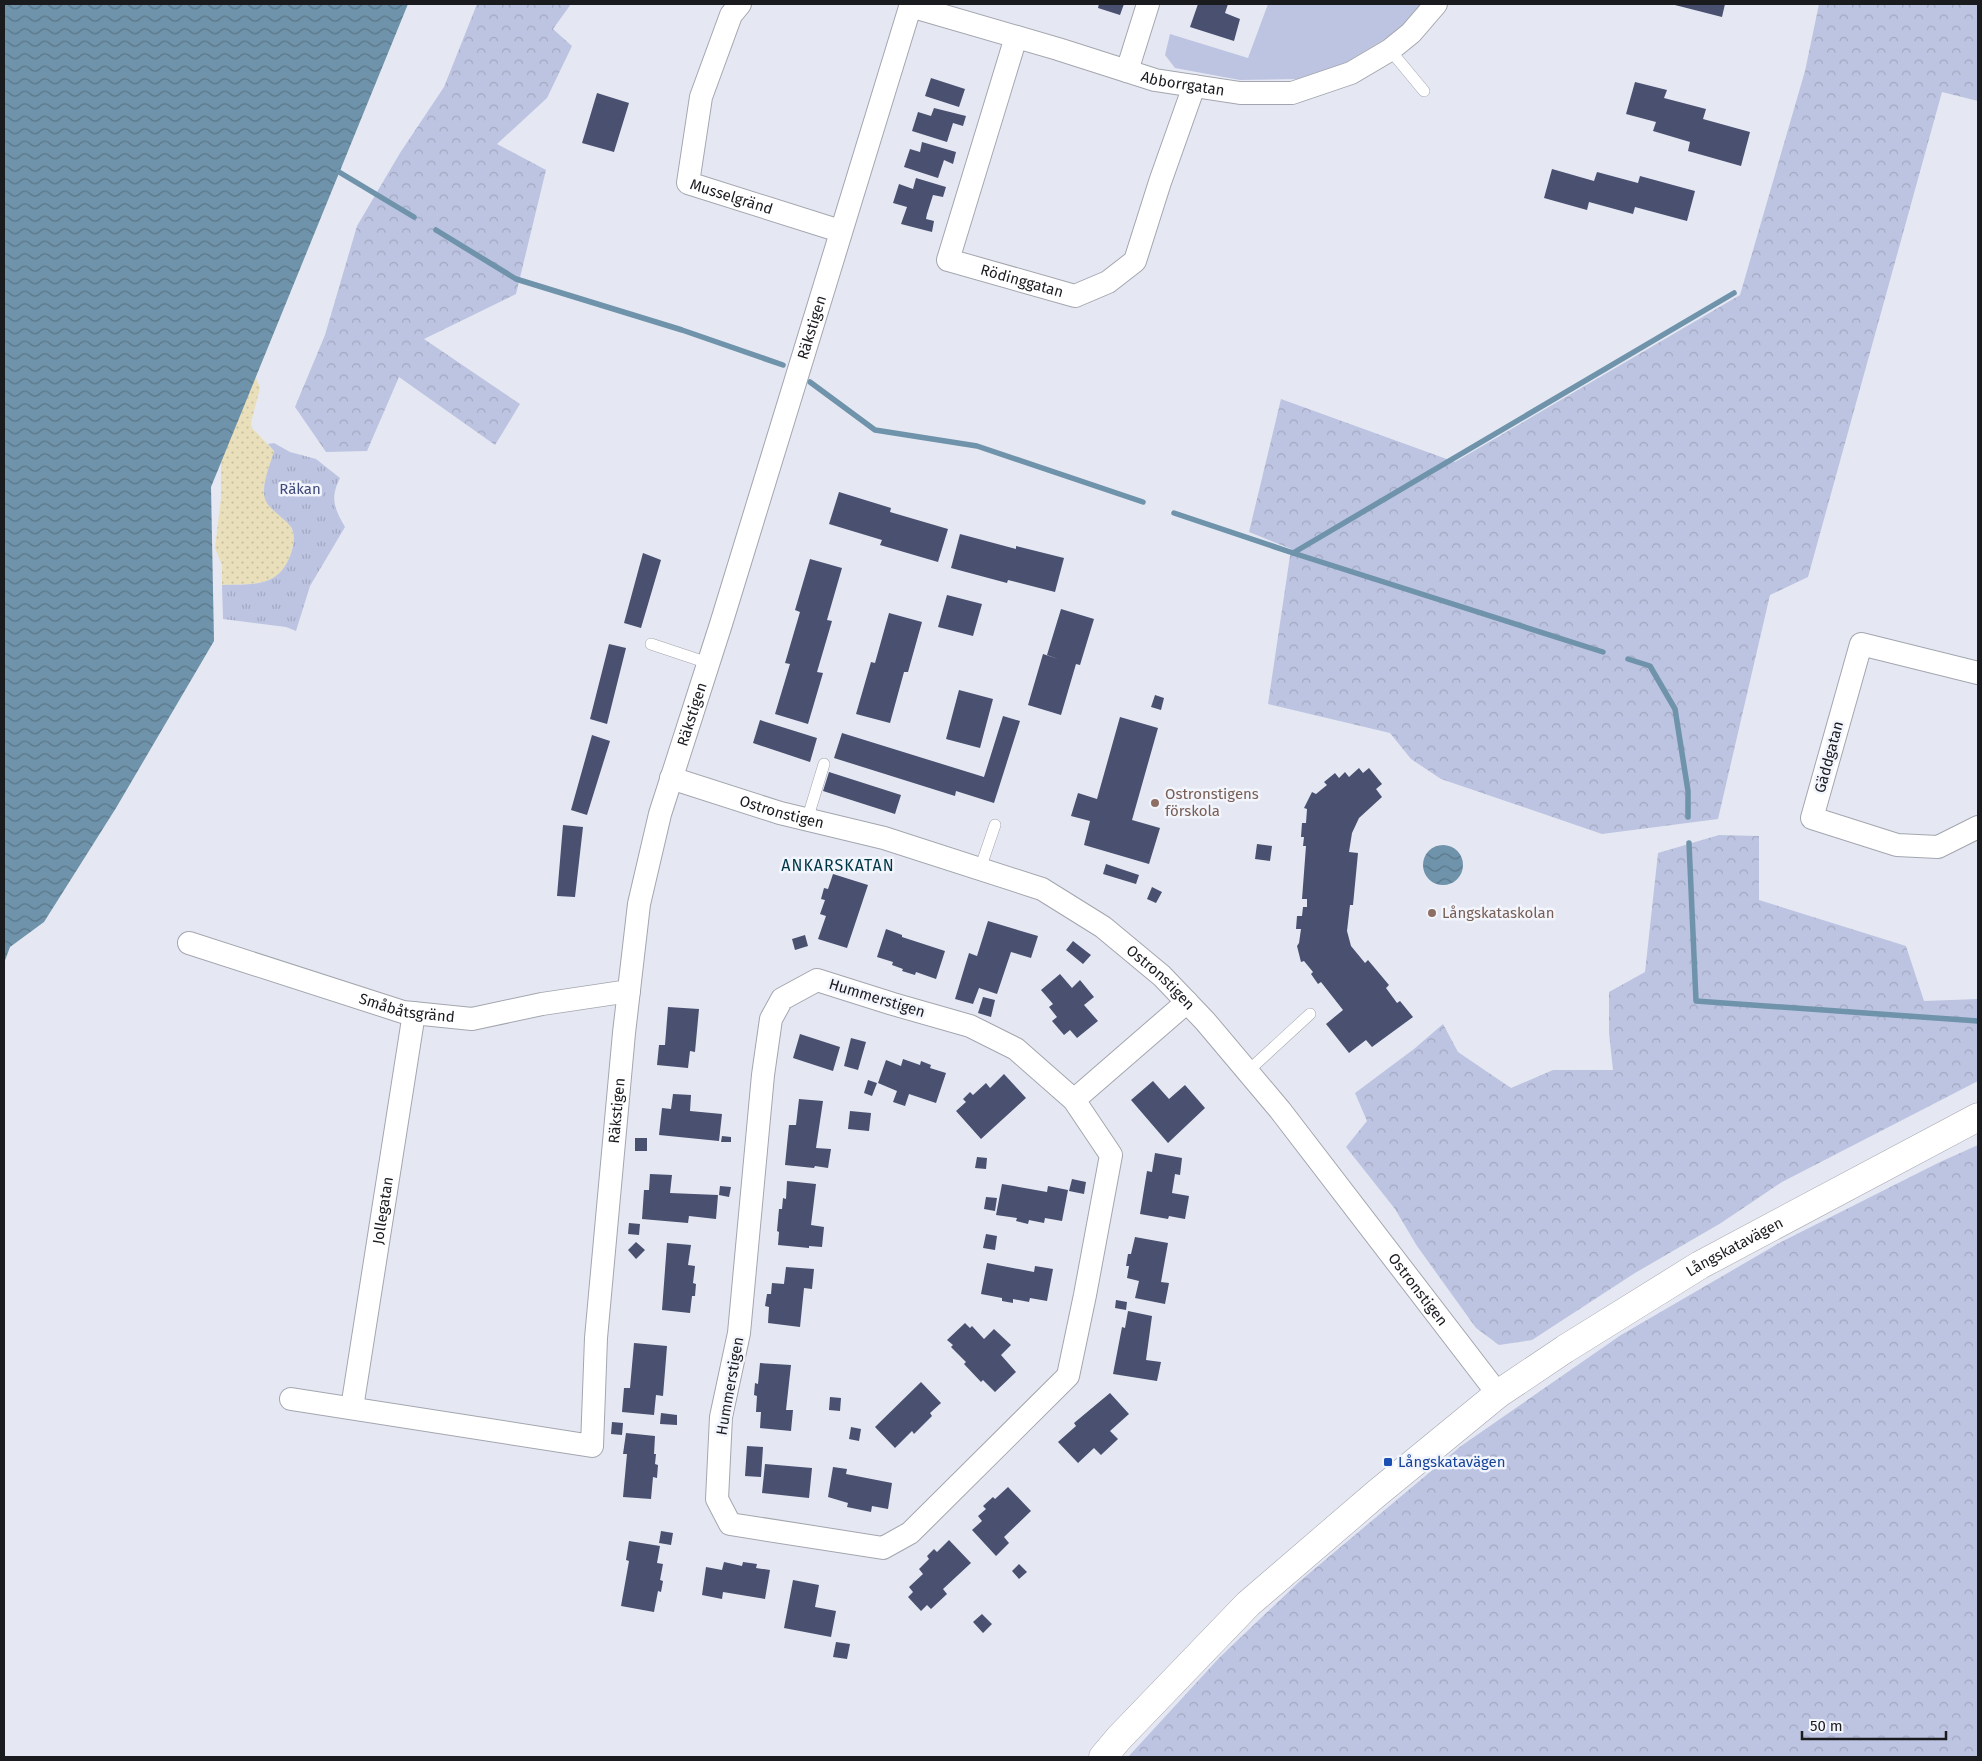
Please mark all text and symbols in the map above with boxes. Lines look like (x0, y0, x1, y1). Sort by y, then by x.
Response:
street label: Abborrgatan (1139, 67, 1226, 100)
street label: Musselgränd (688, 175, 775, 218)
street label: Rödinggatan (978, 261, 1065, 301)
street label: Räkstigen (794, 293, 830, 362)
park label: Räkan (279, 480, 321, 498)
street label: Räkstigen (673, 680, 711, 748)
street label: Gäddgatan (1811, 719, 1847, 795)
place label: Ostronstigens förskola (1165, 785, 1259, 820)
street label: Ostronstigen (737, 792, 826, 832)
marker: Ostronstigens förskola (1149, 797, 1161, 809)
district label: ANKARSKATAN (781, 856, 895, 875)
place label: Långskataskolan (1442, 904, 1555, 922)
marker: Långskataskolan (1426, 907, 1438, 919)
street label: Ostronstigen (1123, 941, 1199, 1014)
street label: Hummerstigen (827, 975, 927, 1021)
street label: Småbåtsgränd (357, 989, 456, 1026)
street label: Räkstigen (605, 1077, 629, 1144)
street label: Jollegatan (369, 1175, 397, 1246)
street label: Långskatavägen (1683, 1213, 1786, 1281)
street label: Ostronstigen (1384, 1250, 1451, 1330)
street label: Hummerstigen (712, 1335, 748, 1437)
place label: Långskatavägen (1398, 1453, 1506, 1471)
marker: Långskatavägen (1382, 1456, 1394, 1468)
scale bar (1802, 1708, 1946, 1740)
text: 50 m (1810, 1717, 1843, 1735)

